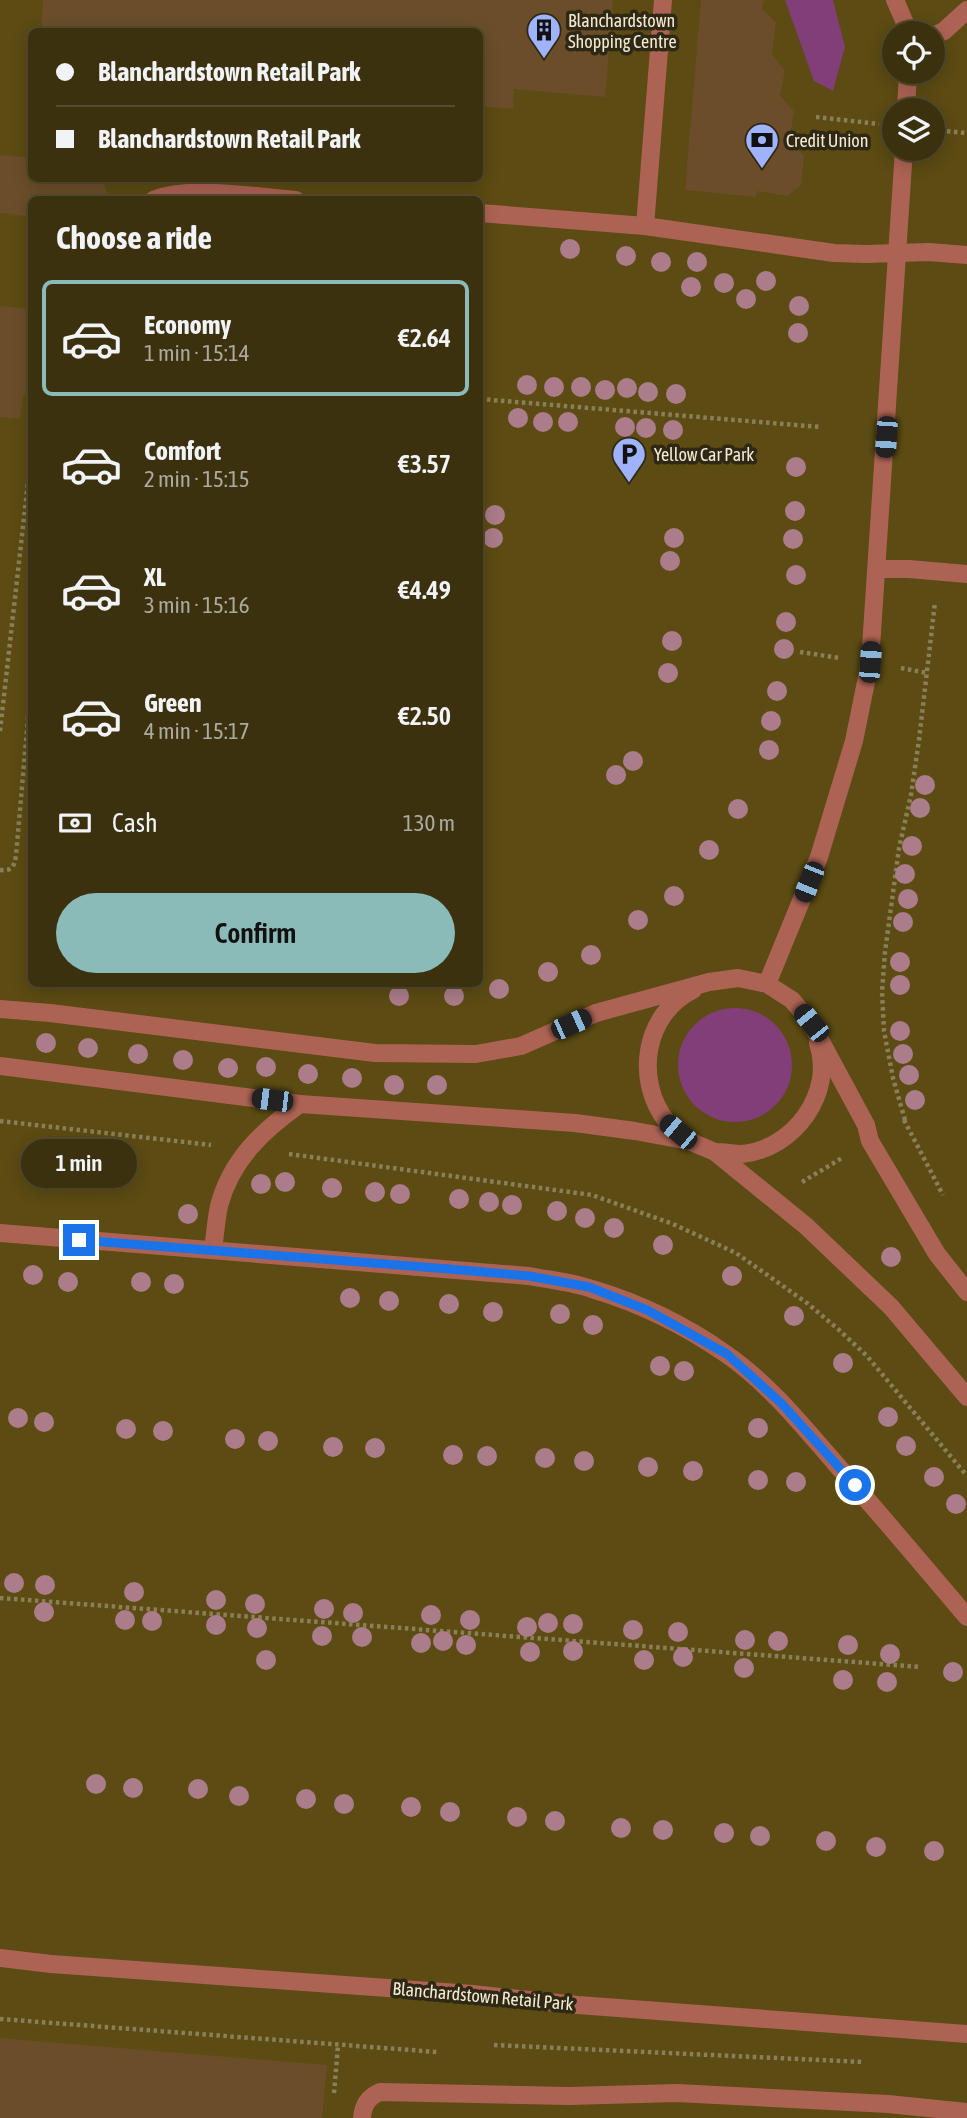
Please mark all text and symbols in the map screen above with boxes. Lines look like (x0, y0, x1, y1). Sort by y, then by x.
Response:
place label: Blanchardstown Shopping Centre (568, 10, 677, 52)
building icon: Blanchardstown Shopping Centre (525, 11, 563, 60)
map controls (882, 21, 945, 161)
button: locate (882, 21, 945, 84)
text: Blanchardstown Retail Park (98, 57, 361, 87)
button: layers (882, 98, 945, 161)
bank icon: Credit Union (743, 121, 781, 170)
text: Blanchardstown Retail Park (98, 124, 361, 154)
place label: Credit Union (786, 130, 869, 151)
text: Choose a ride (56, 219, 212, 256)
icon: car (60, 307, 123, 370)
text: Economy (144, 310, 231, 340)
text: €2.64 (398, 323, 451, 353)
text: 1 min · 15:14 (144, 340, 250, 366)
car (875, 415, 898, 459)
icon: car (60, 433, 123, 496)
parking icon: Yellow Car Park (610, 435, 648, 484)
text: Comfort (144, 436, 221, 466)
place label: Yellow Car Park (654, 444, 754, 465)
text: €3.57 (398, 449, 451, 479)
text: 2 min · 15:15 (144, 466, 250, 492)
icon: car (60, 559, 123, 622)
text: XL (144, 562, 166, 592)
text: €4.49 (398, 575, 451, 605)
text: 3 min · 15:16 (144, 592, 250, 618)
car (859, 640, 882, 684)
icon: car (60, 685, 123, 748)
text: Green (144, 688, 202, 718)
text: €2.50 (398, 701, 451, 731)
text: 4 min · 15:17 (144, 718, 250, 744)
icon: cash (56, 804, 94, 842)
text: Cash (112, 808, 158, 838)
text: 130 m (403, 810, 455, 836)
car (792, 859, 827, 905)
button: Confirm (56, 893, 455, 973)
car (790, 1000, 833, 1046)
car (548, 1006, 595, 1042)
car (250, 1087, 295, 1113)
car (656, 1110, 701, 1154)
callout: 1 min (21, 1138, 137, 1188)
text: 1 min (56, 1150, 102, 1176)
route end (63, 1224, 95, 1256)
route start (839, 1469, 871, 1501)
street label: Blanchardstown Retail Park (392, 1978, 575, 2014)

